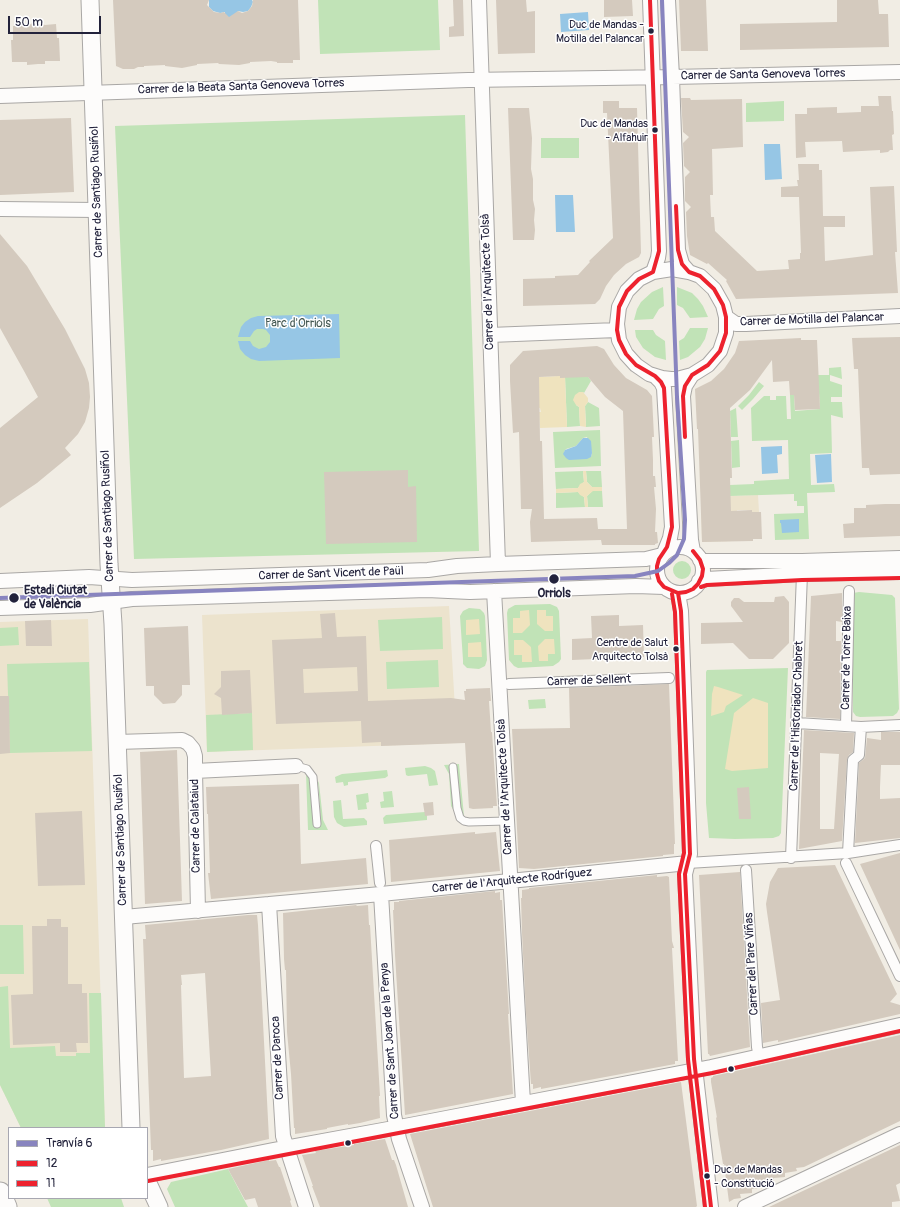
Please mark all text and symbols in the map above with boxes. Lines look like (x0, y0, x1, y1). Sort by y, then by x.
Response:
scale bar (10, 8, 103, 34)
text: 50 m (15, 15, 43, 30)
place label: Duc de Mandas - Motilla del Palancar (556, 18, 644, 44)
marker: Duc de Mandas - Motilla del Palancar (646, 26, 656, 36)
street label: Carrer de Santa Genoveva Torres (681, 66, 845, 84)
street label: Carrer de la Beata Santa Genoveva Torres (137, 76, 345, 98)
place label: Duc de Mandas - Alfahuir (580, 117, 648, 143)
marker: Duc de Mandas - Alfahuir (650, 125, 660, 135)
street label: Carrer de Santiago Rusiñol (88, 126, 106, 258)
street label: Carrer de l'Arquitecte Tolsà (478, 214, 498, 350)
street label: Carrer de Motilla del Palancar (740, 310, 884, 330)
park label: Parc d'Orriols (265, 317, 331, 331)
street label: Carrer de Santiago Rusiñol (99, 450, 117, 582)
street label: Carrer de Sant Vicent de Paül (258, 564, 404, 584)
marker: Orriols (547, 572, 561, 586)
place label: Estadi Ciutat de València (24, 584, 87, 612)
place label: Orriols (538, 587, 570, 601)
marker: Estadi Ciutat de València (7, 591, 21, 605)
street label: Carrer de Torre Baixa (839, 606, 855, 710)
place label: Centre de Salut Arquitecto Tolsà (592, 636, 668, 662)
street label: Carrer de l'Historiador Chabret (787, 641, 807, 791)
marker: Centre de Salut Arquitecto Tolsà (671, 644, 681, 654)
street label: Carrer de Sellent (547, 672, 631, 690)
street label: Carrer de l'Arquitecte Tolsà (494, 719, 516, 855)
street label: Carrer de Santiago Rusiñol (112, 774, 130, 906)
street label: Carrer de Calataiud (188, 779, 204, 873)
street label: Carrer de l'Arquitecte Rodríguez (431, 865, 593, 897)
street label: Carrer del Pare Viñas (742, 912, 762, 1016)
street label: Carrer de Sant Joan de la Penya (377, 962, 403, 1120)
street label: Carrer de Daroca (269, 1016, 287, 1100)
unlabelled marker (726, 1064, 736, 1074)
legend (8, 1127, 148, 1199)
text: Tranvía 6 (46, 1136, 93, 1151)
unlabelled marker (343, 1138, 353, 1148)
text: 12 (46, 1156, 57, 1171)
place label: Duc de Mandas - Constitució (714, 1163, 782, 1189)
marker: Duc de Mandas - Constitució (702, 1171, 712, 1181)
text: 11 (46, 1176, 55, 1191)

